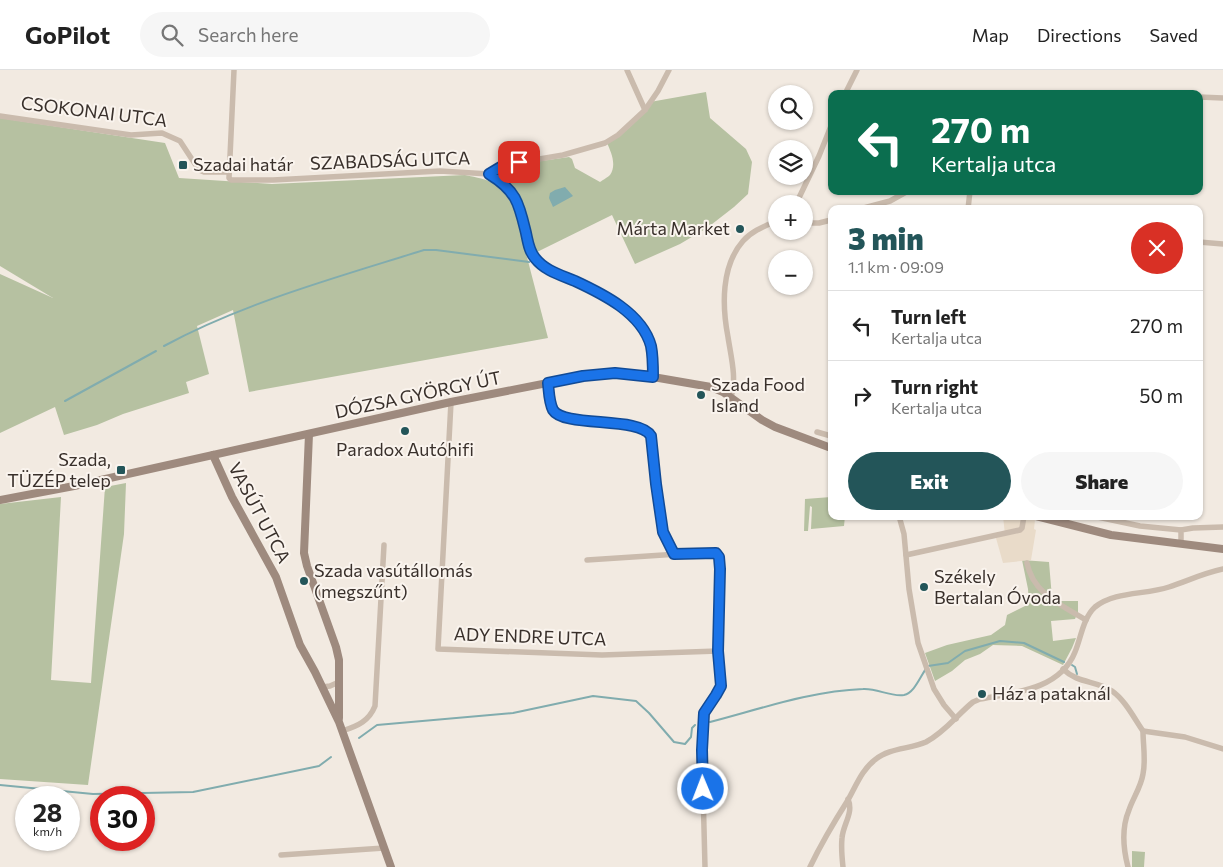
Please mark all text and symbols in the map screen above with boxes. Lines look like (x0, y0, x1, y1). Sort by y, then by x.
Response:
search box (140, 12, 490, 57)
text: GoPilot (25, 20, 110, 49)
icon: search (158, 21, 186, 49)
text: Search here (198, 23, 299, 46)
text: Map (972, 24, 1009, 46)
text: Directions (1037, 24, 1121, 46)
text: Saved (1149, 24, 1198, 46)
map controls (768, 85, 813, 295)
button: search (768, 85, 813, 130)
street label: CSOKONAI UTCA (20, 91, 168, 131)
text: 270 m (931, 107, 1030, 150)
icon: left (848, 110, 913, 175)
button: layers (768, 140, 813, 185)
pin (498, 141, 540, 183)
street label: SZABADSÁG UTCA (309, 146, 470, 174)
icon: arrive (505, 148, 533, 176)
text: Kertalja utca (931, 150, 1056, 177)
place label: Szadai határ (193, 153, 293, 175)
marker: Szadai határ (177, 159, 189, 171)
button: + (768, 195, 813, 240)
place label: Márta Market (616, 217, 730, 239)
text: 3 min (848, 219, 924, 256)
button: close (1131, 222, 1183, 274)
marker: Márta Market (734, 223, 746, 235)
button: − (768, 250, 813, 295)
text: 1.1 km · 09:09 (848, 257, 944, 276)
text: Turn left (891, 305, 966, 328)
icon: left (848, 312, 876, 340)
text: 270 m (1130, 314, 1183, 337)
text: Kertalja utca (891, 328, 982, 347)
street label: DÓZSA GYÖRGY ÚT (333, 366, 503, 422)
place label: Szada Food Island (711, 373, 805, 416)
text: Turn right (891, 375, 978, 398)
icon: right (848, 382, 876, 410)
text: 50 m (1139, 384, 1183, 407)
marker: Szada Food Island (695, 389, 707, 401)
text: Kertalja utca (891, 398, 982, 417)
marker: Paradox Autóhifi (399, 425, 411, 437)
place label: Paradox Autóhifi (336, 438, 474, 460)
place label: Szada, TÜZÉP telep (7, 448, 111, 491)
button: Exit (848, 452, 1011, 510)
button: Share (1021, 452, 1183, 510)
street label: VASÚT UTCA (224, 458, 296, 567)
marker: Szada, TÜZÉP telep (115, 464, 127, 476)
place label: Szada vasútállomás (megszűnt) (314, 559, 473, 602)
place label: Székely Bertalan Óvoda (934, 565, 1061, 608)
marker: Szada vasútállomás (megszűnt) (298, 575, 310, 587)
marker: Székely Bertalan Óvoda (918, 581, 930, 593)
street label: ADY ENDRE UTCA (453, 622, 607, 650)
place label: Ház a pataknál (992, 682, 1111, 704)
marker: Ház a pataknál (976, 688, 988, 700)
position arrow (676, 762, 728, 814)
speed limit sign: 30 (90, 786, 155, 851)
text: 28 (33, 797, 62, 827)
text: km/h (33, 824, 62, 838)

